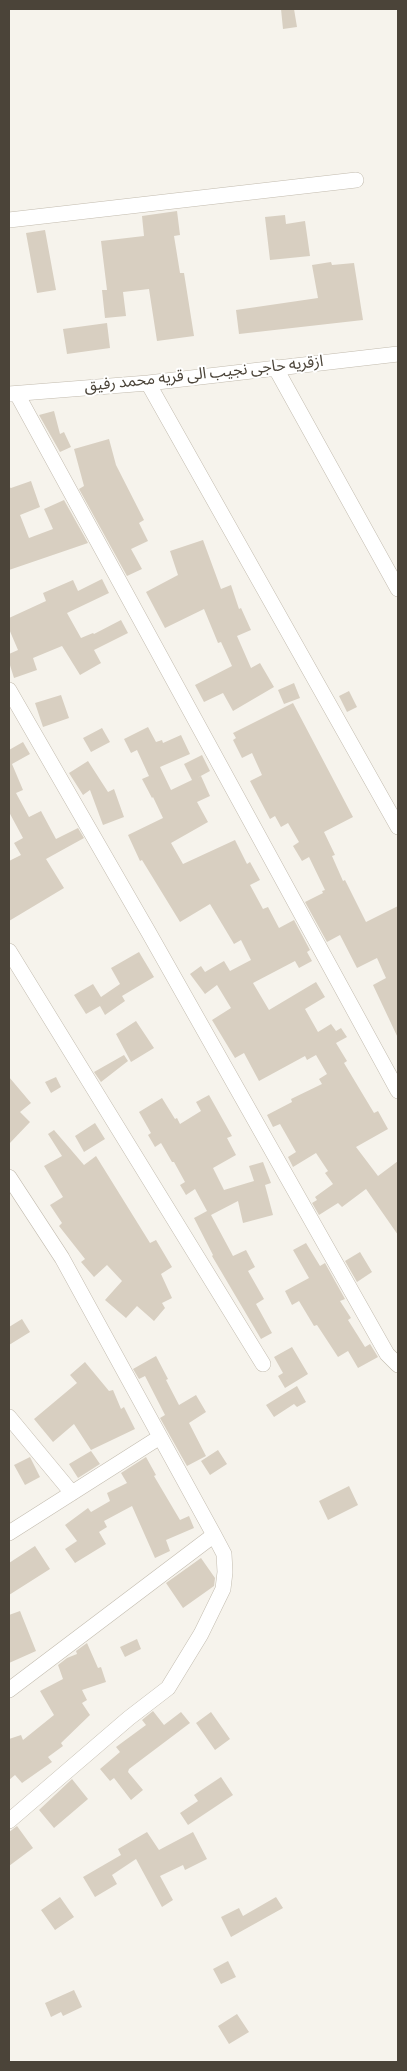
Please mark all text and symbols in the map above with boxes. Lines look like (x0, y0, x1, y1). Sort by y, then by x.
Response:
street label: ازقریه حاجی نجیب الی قریه محمد رفیق (84, 353, 324, 397)

